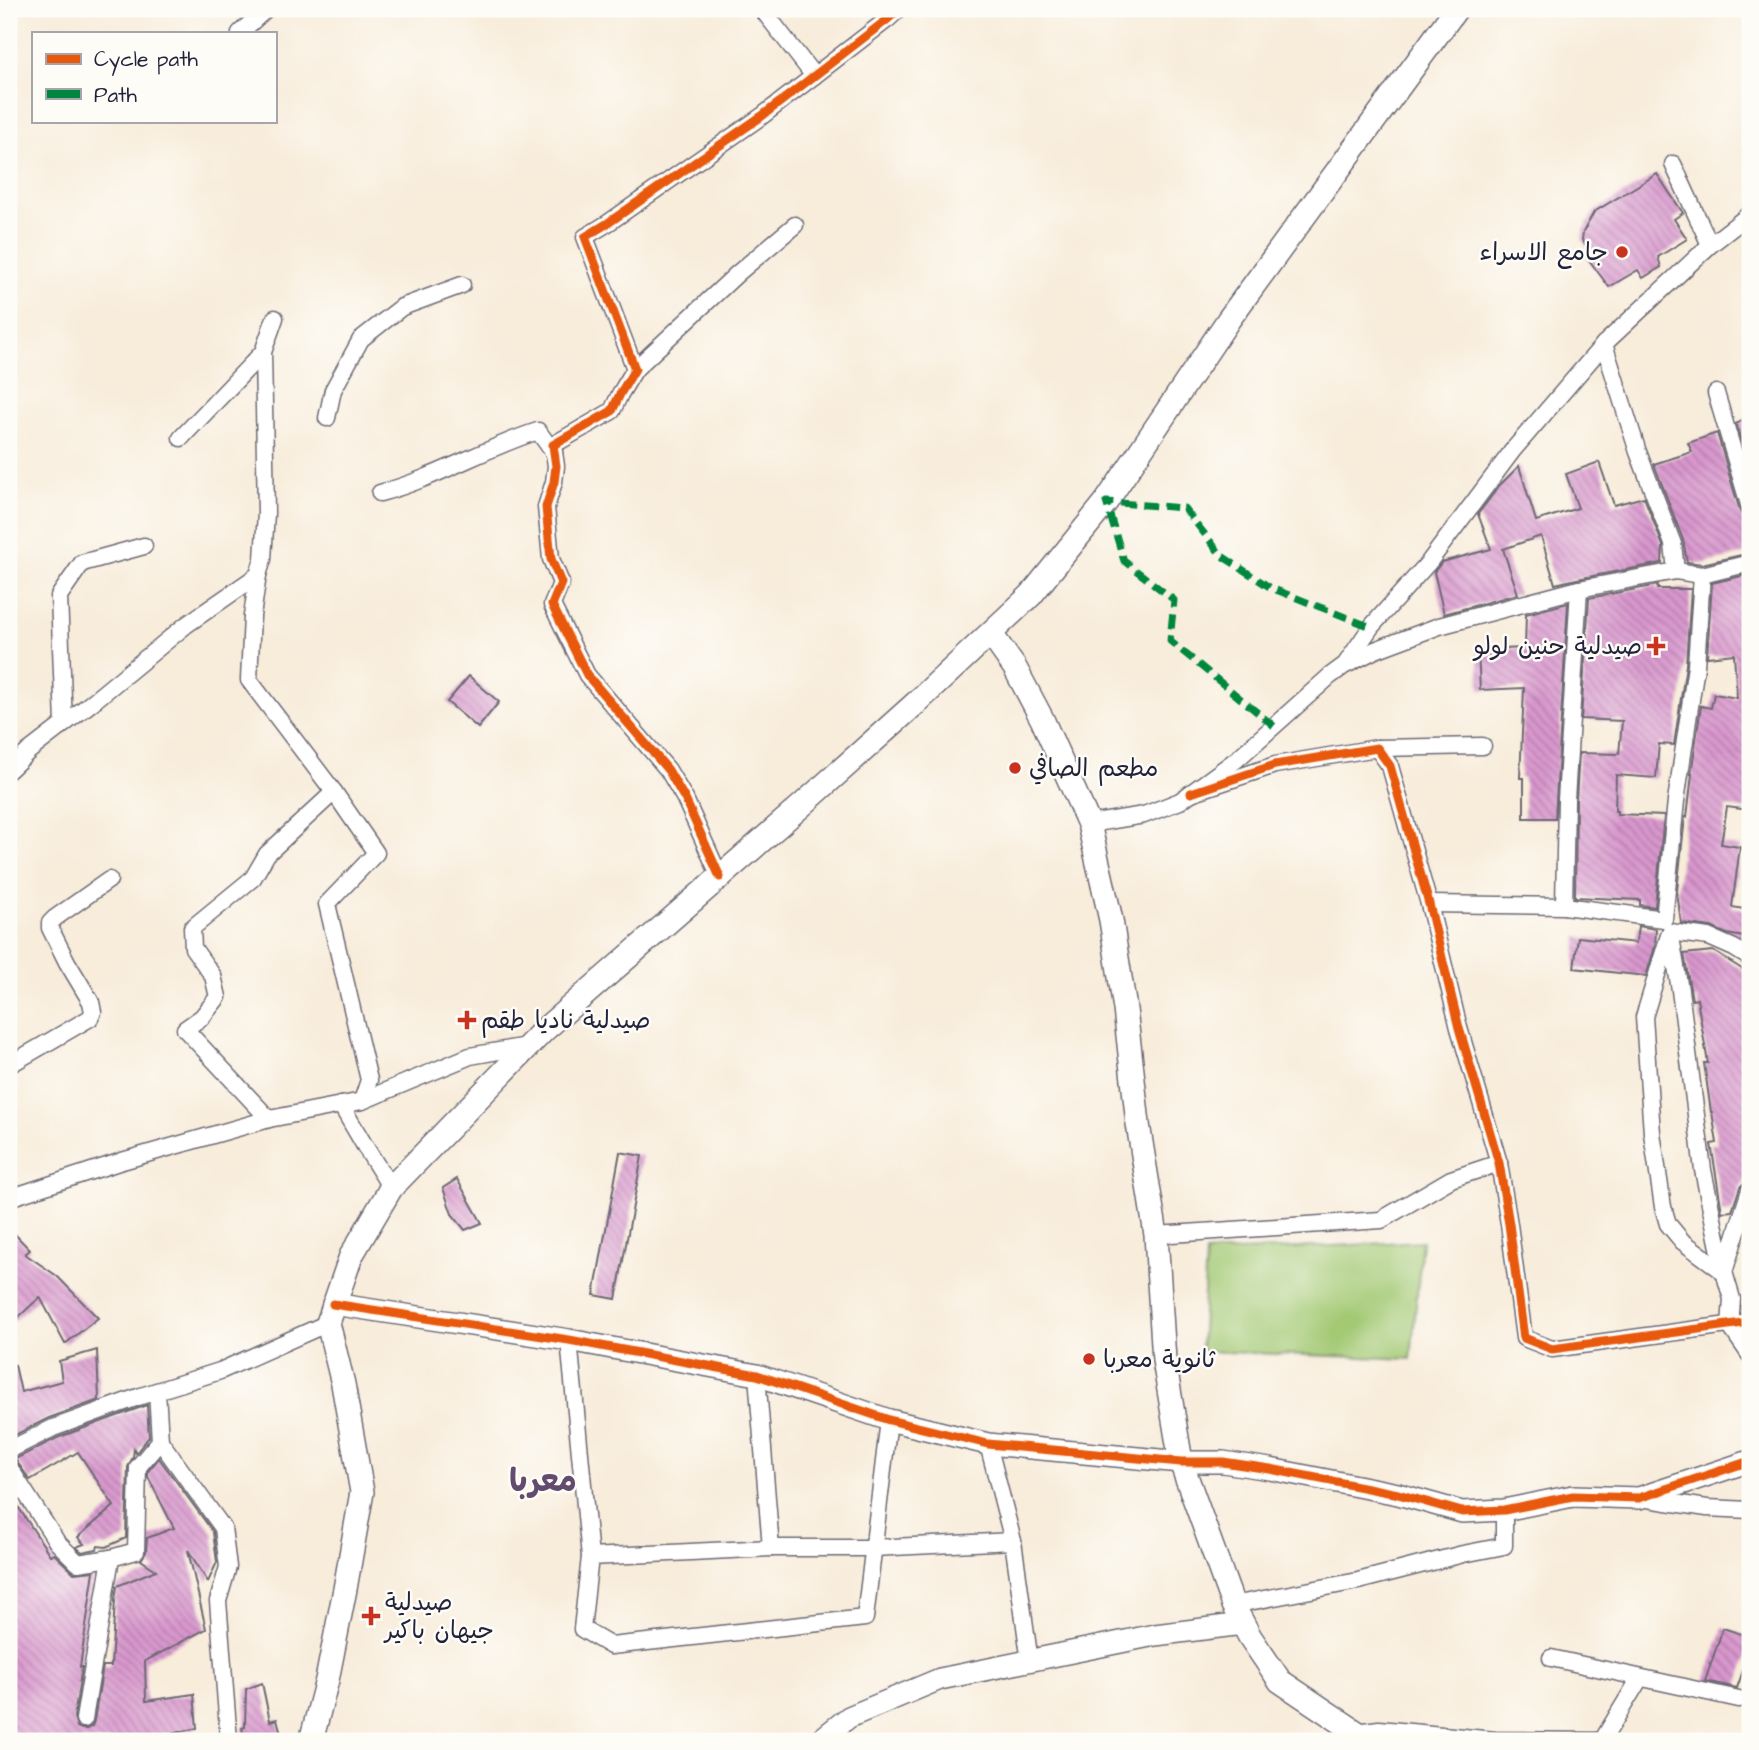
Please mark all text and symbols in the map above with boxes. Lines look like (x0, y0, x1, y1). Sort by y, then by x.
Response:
legend (32, 32, 276, 122)
text: Cycle path (94, 45, 199, 76)
text: Path (94, 81, 138, 110)
place label: جامع الاسراء (1480, 236, 1608, 270)
marker: جامع الاسراء (1614, 244, 1630, 260)
place label: صيدلية حنين لولو (1472, 630, 1642, 664)
marker: صيدلية حنين لولو (1648, 638, 1664, 654)
place label: مطعم الصافي (1029, 752, 1158, 786)
marker: مطعم الصافي (1007, 760, 1023, 776)
place label: صيدلية ناديا طقم (481, 1004, 650, 1038)
marker: صيدلية ناديا طقم (459, 1012, 475, 1028)
place label: ثانوية معربا (1103, 1343, 1216, 1377)
marker: ثانوية معربا (1081, 1351, 1097, 1367)
district label: معربا (509, 1459, 577, 1504)
place label: صيدلية جيهان باكير (383, 1586, 494, 1648)
marker: صيدلية جيهان باكير (363, 1608, 379, 1624)

